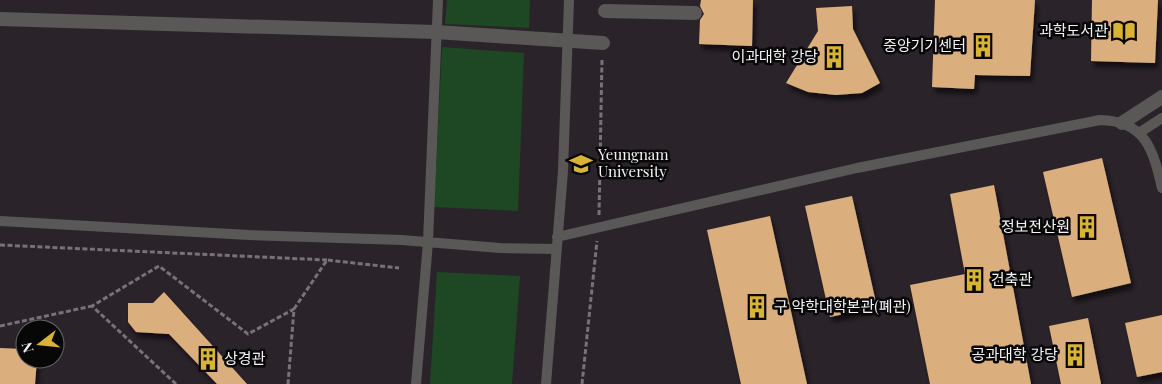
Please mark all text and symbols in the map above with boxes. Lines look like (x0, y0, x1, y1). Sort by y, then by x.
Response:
library icon: 과학도서관 (1111, 18, 1137, 44)
place label: 과학도서관 (1039, 20, 1108, 40)
building icon: 중앙기기센터 (970, 33, 996, 59)
place label: 중앙기기센터 (883, 35, 966, 55)
building icon: 이과대학 강당 (821, 44, 847, 70)
place label: 이과대학 강당 (731, 46, 818, 66)
place label: Yeungnam University (597, 144, 669, 181)
school or university icon: Yeungnam University (568, 151, 594, 177)
building icon: 정보전산원 (1074, 214, 1100, 240)
place label: 정보전산원 (1001, 216, 1070, 236)
building icon: 건축관 (961, 267, 987, 293)
place label: 건축관 (991, 269, 1033, 289)
building icon: 구 약학대학본관(폐관) (744, 294, 770, 320)
place label: 구 약학대학본관(폐관) (774, 296, 911, 316)
north arrow (15, 319, 65, 369)
text: N (16, 340, 38, 355)
building icon: 공과대학 강당 (1062, 342, 1088, 368)
place label: 공과대학 강당 (971, 344, 1058, 364)
building icon: 상경관 (195, 346, 221, 372)
place label: 상경관 (224, 348, 266, 368)

